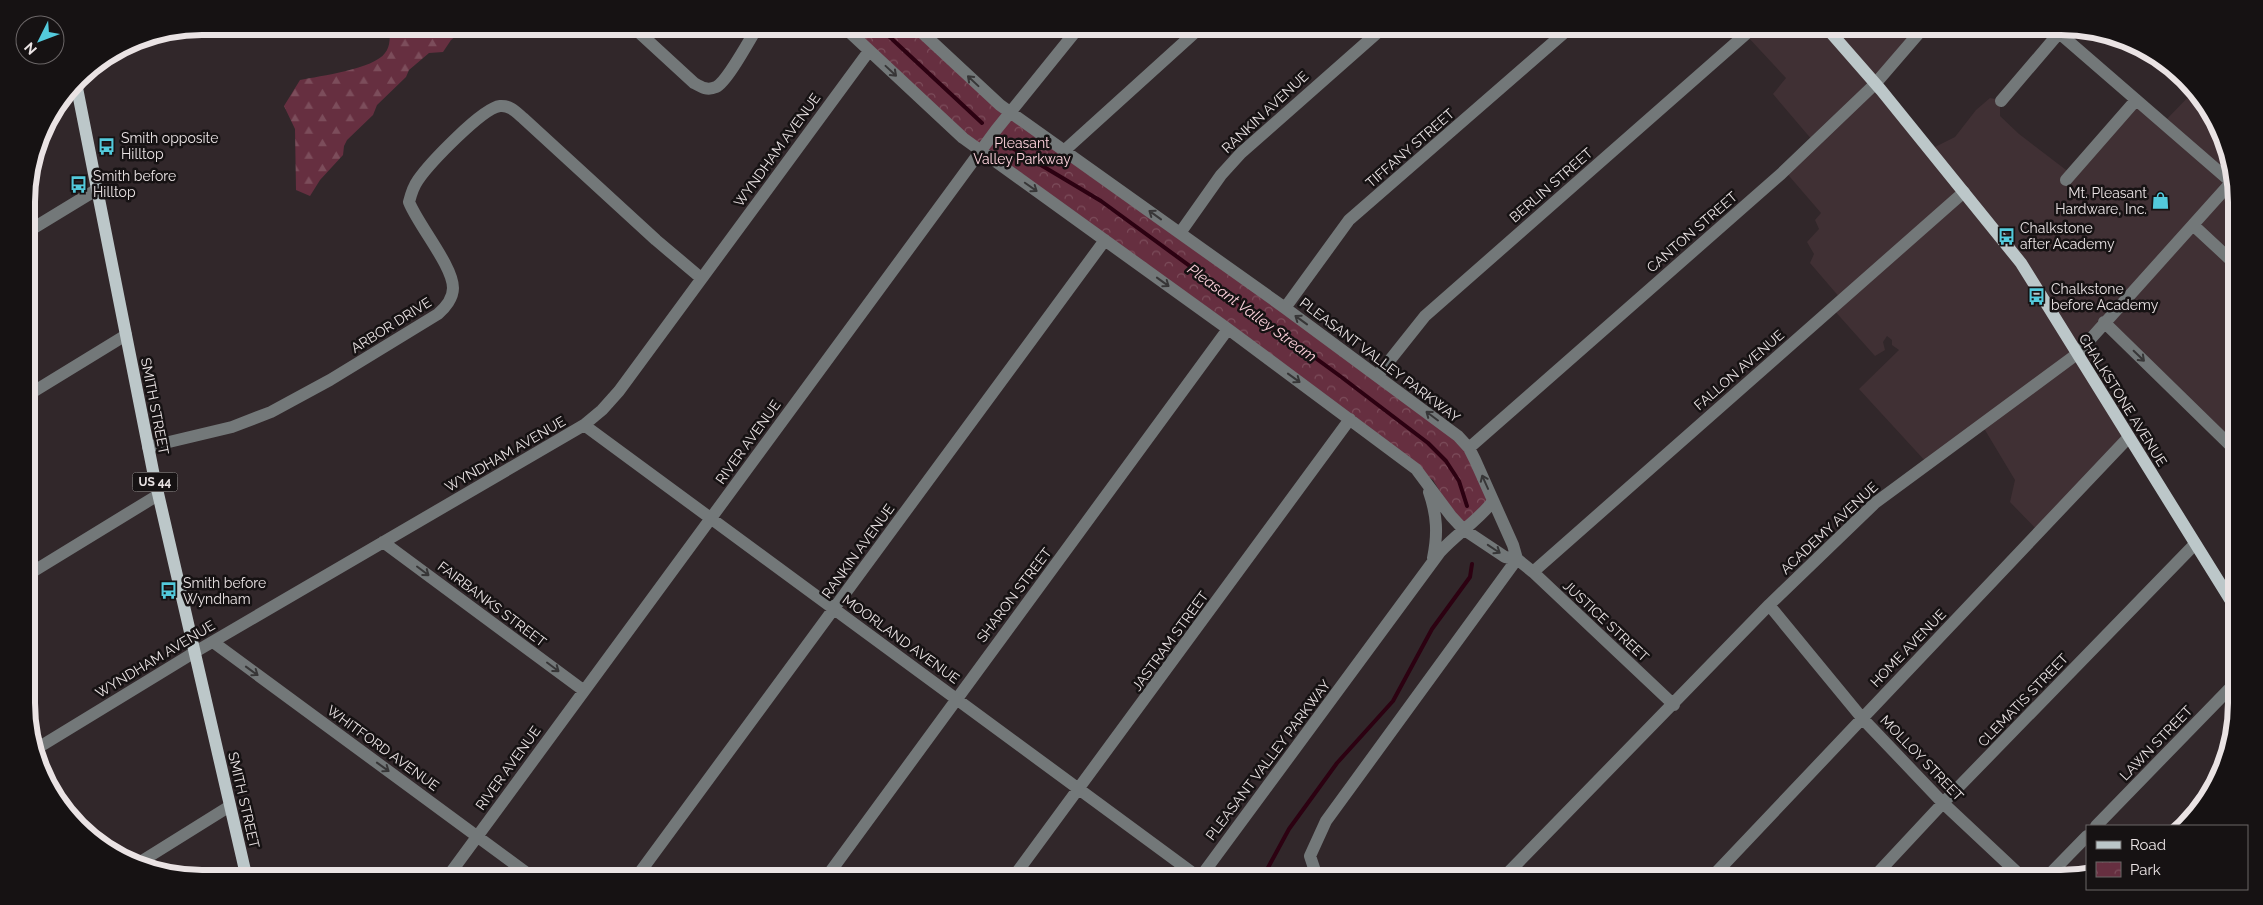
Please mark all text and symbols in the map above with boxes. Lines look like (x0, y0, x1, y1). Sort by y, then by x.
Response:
north arrow (15, 15, 65, 65)
text: N (21, 39, 40, 58)
one-way arrow (885, 65, 898, 77)
street label: RANKIN AVENUE (1218, 68, 1312, 156)
one-way arrow (967, 75, 980, 87)
street label: WYNDHAM AVENUE (730, 90, 824, 210)
street label: TIFFANY STREET (1363, 105, 1458, 191)
place label: Smith opposite Hilltop (121, 130, 218, 162)
park label: Pleasant Valley Parkway (973, 135, 1071, 167)
bus stop icon: Smith opposite Hilltop (97, 136, 117, 156)
street label: BERLIN STREET (1506, 144, 1596, 225)
place label: Smith before Hilltop (93, 168, 176, 200)
bus stop icon: Smith before Hilltop (69, 174, 89, 194)
one-way arrow (1024, 182, 1038, 192)
place label: Mt. Pleasant Hardware, Inc. (2055, 185, 2147, 217)
street label: CANTON STREET (1644, 188, 1741, 276)
shop icon: Mt. Pleasant Hardware, Inc. (2151, 191, 2171, 211)
one-way arrow (1148, 210, 1162, 220)
place label: Chalkstone after Academy (2020, 220, 2115, 252)
bus stop icon: Chalkstone after Academy (1996, 226, 2016, 246)
water label: Pleasant Valley Stream (1184, 260, 1320, 366)
one-way arrow (1156, 277, 1170, 287)
place label: Chalkstone before Academy (2051, 281, 2159, 313)
bus stop icon: Chalkstone before Academy (2027, 287, 2047, 307)
street label: ARBOR DRIVE (348, 294, 434, 356)
street label: PLEASANT VALLEY PARKWAY (1297, 294, 1463, 426)
one-way arrow (1294, 315, 1308, 325)
street label: FALLON AVENUE (1691, 327, 1787, 413)
street label: CHALKSTONE AVENUE (2076, 331, 2170, 469)
one-way arrow (2133, 350, 2146, 362)
street label: SMITH STREET (138, 356, 172, 456)
one-way arrow (1287, 373, 1301, 383)
street label: RIVER AVENUE (712, 397, 784, 487)
one-way arrow (1425, 411, 1439, 421)
street label: WYNDHAM AVENUE (442, 413, 568, 495)
road number: US 44 (132, 472, 178, 492)
one-way arrow (1480, 475, 1489, 490)
street label: ACADEMY AVENUE (1777, 479, 1881, 577)
street label: RANKIN AVENUE (819, 501, 897, 601)
street label: SHARON STREET (973, 544, 1055, 645)
one-way arrow (1487, 544, 1501, 554)
street label: FAIRBANKS STREET (435, 558, 550, 650)
one-way arrow (416, 565, 429, 576)
place label: Smith before Wyndham (183, 575, 266, 607)
street label: JUSTICE STREET (1560, 577, 1652, 665)
bus stop icon: Smith before Wyndham (159, 581, 179, 601)
street label: JASTRAM STREET (1129, 588, 1212, 694)
street label: MOORLAND AVENUE (839, 591, 963, 687)
street label: HOME AVENUE (1867, 606, 1949, 690)
street label: WYNDHAM AVENUE (92, 617, 218, 701)
street label: CLEMATIS STREET (1975, 650, 2072, 750)
one-way arrow (546, 662, 559, 673)
one-way arrow (245, 665, 258, 676)
street label: PLEASANT VALLEY PARKWAY (1202, 677, 1334, 843)
street label: WHITFORD AVENUE (324, 702, 442, 794)
street label: LAWN STREET (2116, 702, 2196, 784)
street label: MOLLOY STREET (1877, 712, 1967, 804)
street label: RIVER AVENUE (472, 723, 544, 813)
street label: SMITH STREET (225, 750, 263, 850)
one-way arrow (376, 762, 390, 772)
legend (2086, 825, 2248, 890)
text: Road (2130, 836, 2166, 854)
text: Park (2130, 861, 2161, 879)

